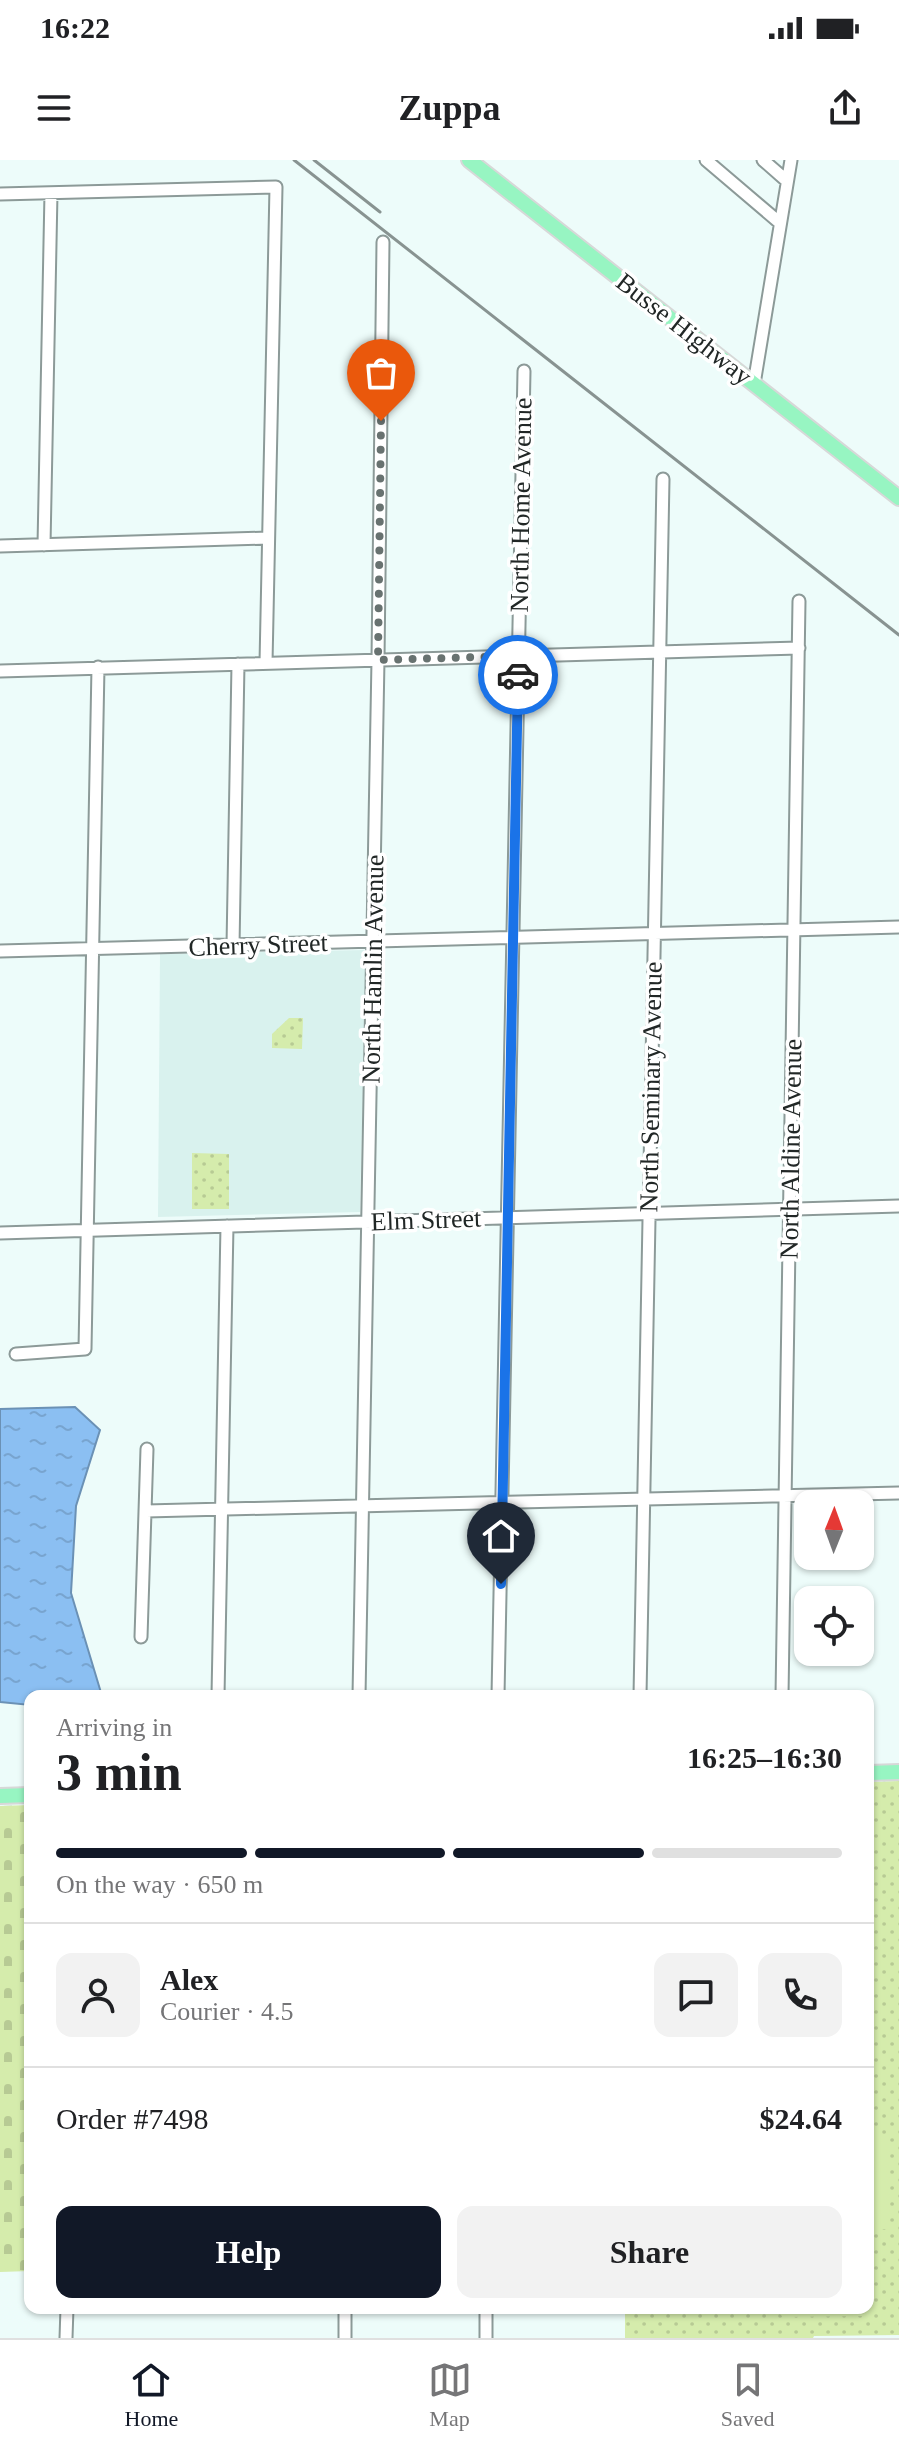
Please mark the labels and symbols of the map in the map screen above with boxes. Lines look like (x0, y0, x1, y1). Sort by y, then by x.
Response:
street label: Busse Highway (610, 267, 758, 391)
pin (347, 339, 415, 421)
street label: North Home Avenue (505, 397, 537, 613)
courier (478, 635, 558, 715)
street label: North Hamlin Avenue (357, 854, 389, 1084)
street label: Cherry Street (188, 928, 329, 962)
street label: North Seminary Avenue (634, 961, 668, 1213)
street label: North Aldine Avenue (775, 1039, 807, 1259)
street label: Elm Street (370, 1204, 482, 1236)
north arrow (794, 1490, 874, 1570)
pin (467, 1502, 535, 1584)

